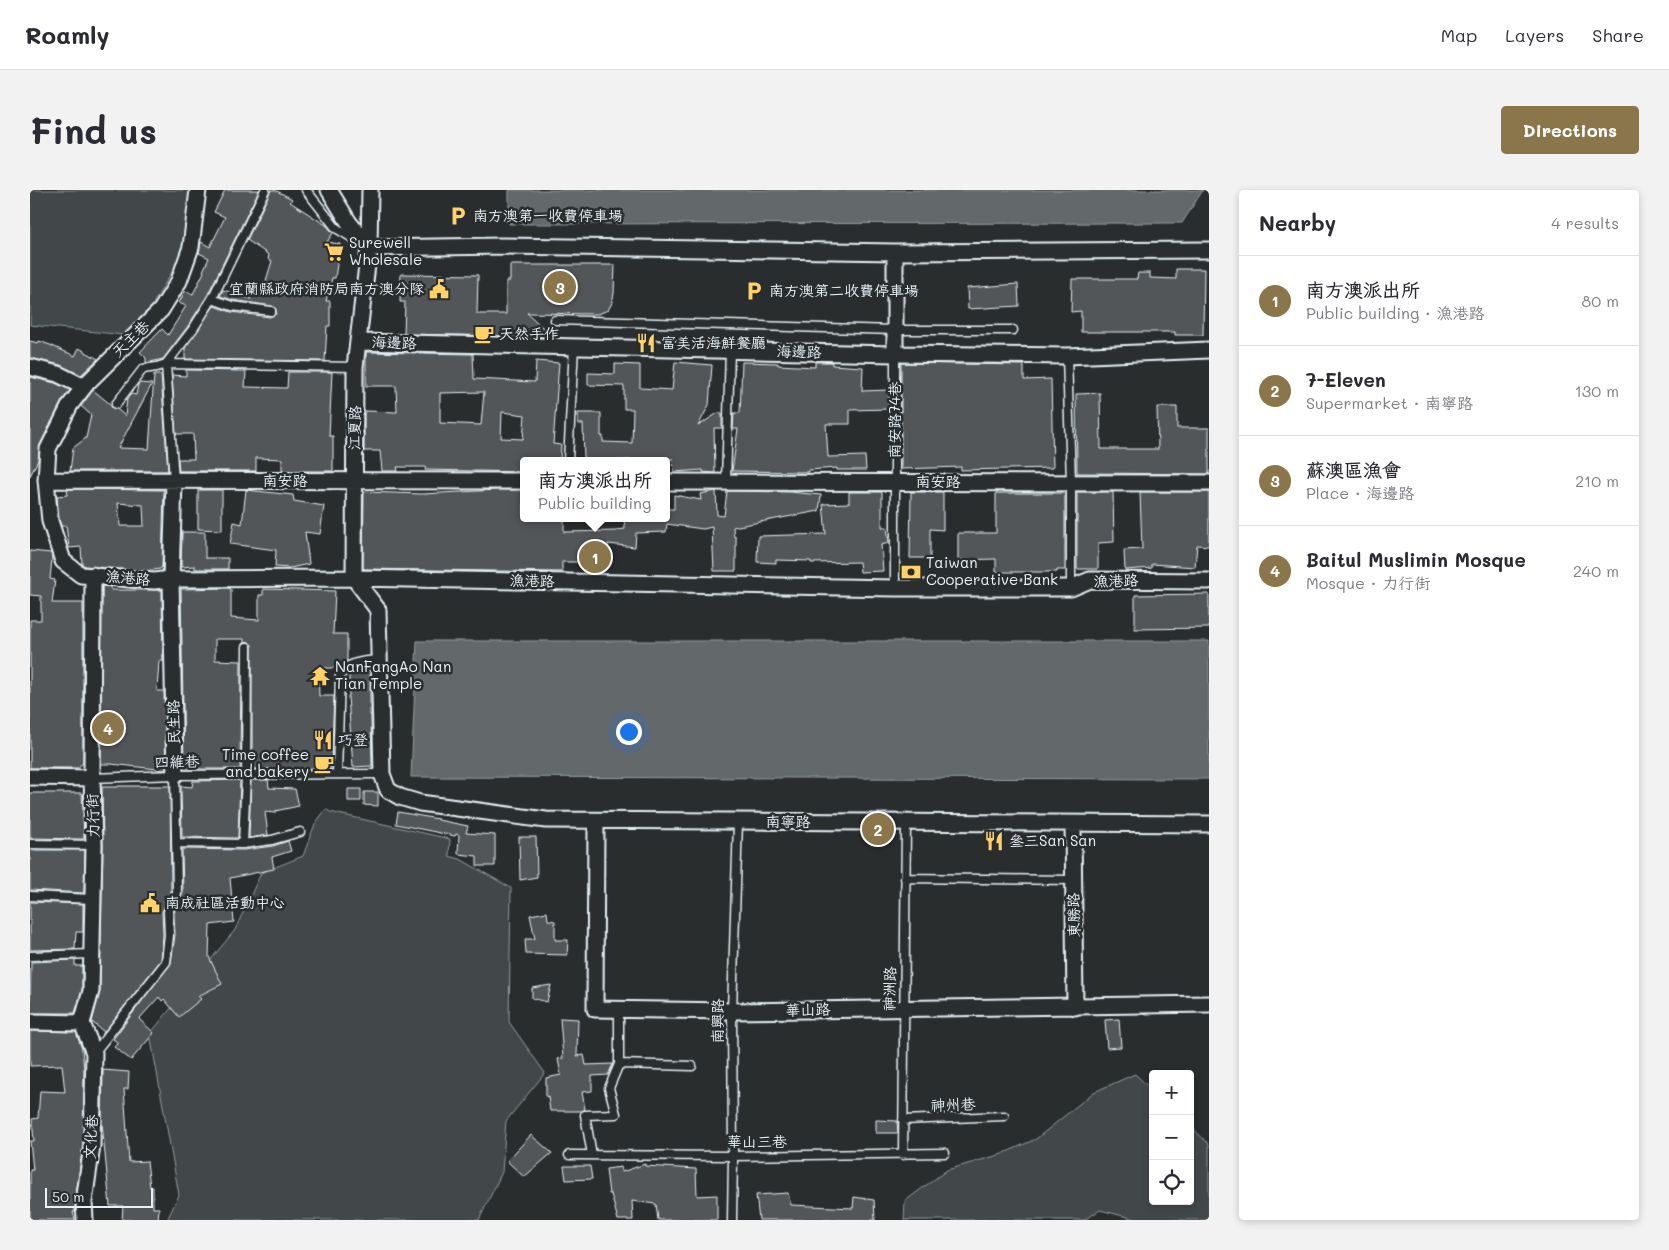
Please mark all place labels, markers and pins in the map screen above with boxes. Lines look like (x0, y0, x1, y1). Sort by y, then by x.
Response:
parking icon: 南方澳第一收費停車場 (447, 205, 469, 227)
place label: 南方澳第一收費停車場 (473, 205, 623, 225)
place label: Surewell Wholesale (349, 232, 422, 269)
supermarket icon: Surewell Wholesale (323, 241, 345, 263)
pin: 3 (544, 268, 576, 306)
place label: 宜蘭縣政府消防局南方澳分隊 (229, 278, 424, 298)
public building icon: 宜蘭縣政府消防局南方澳分隊 (428, 278, 450, 300)
parking icon: 南方澳第二收費停車場 (743, 280, 765, 302)
place label: 南方澳第二收費停車場 (769, 280, 919, 300)
cafe icon: 天然手作 (473, 323, 495, 345)
place label: 天然手作 (499, 323, 559, 343)
restaurant icon: 富美活海鮮餐廳 (635, 332, 657, 354)
place label: 富美活海鮮餐廳 (661, 332, 766, 352)
pin: 1 (579, 538, 611, 576)
place label: Taiwan Cooperative Bank (926, 552, 1058, 589)
bank icon: Taiwan Cooperative Bank (900, 561, 922, 583)
place label: NanFangAo Nan Tian Temple (335, 656, 451, 693)
temple icon: NanFangAo Nan Tian Temple (309, 665, 331, 687)
pin: 4 (92, 709, 124, 747)
restaurant icon: 巧登 (312, 729, 334, 751)
place label: 巧登 (338, 729, 368, 749)
place label: Time coffee and bakery (222, 744, 309, 781)
cafe icon: Time coffee and bakery (313, 753, 335, 775)
pin: 2 (862, 810, 894, 848)
restaurant icon: 叄三San San (983, 830, 1005, 852)
place label: 叄三San San (1009, 830, 1096, 850)
public building icon: 南成社區活動中心 (139, 892, 161, 914)
place label: 南成社區活動中心 (165, 892, 285, 912)

